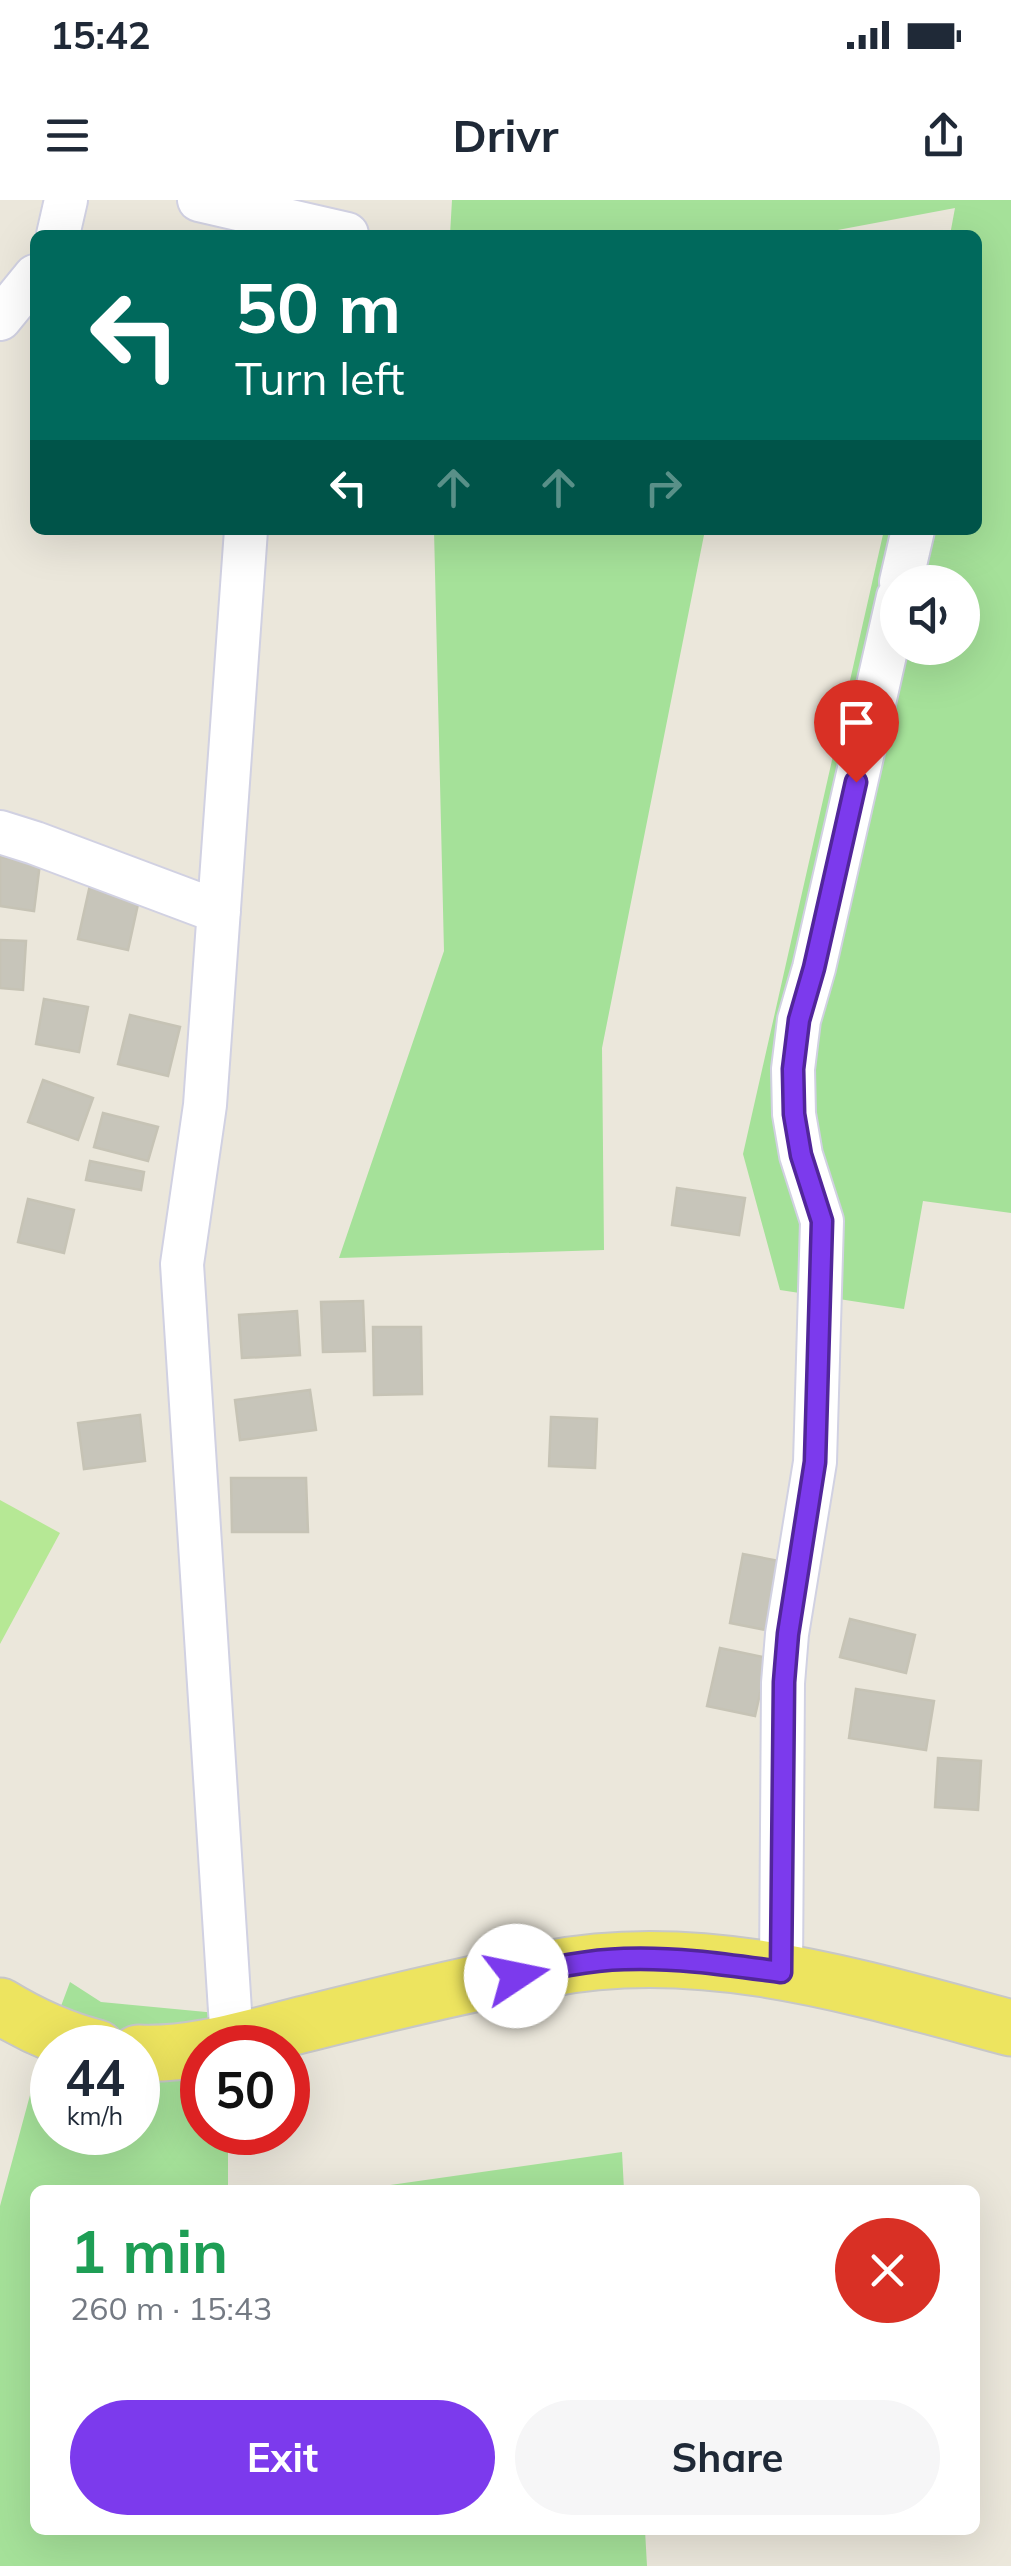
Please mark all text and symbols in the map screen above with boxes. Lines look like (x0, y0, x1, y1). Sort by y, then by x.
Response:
text: 15:42 (50, 11, 151, 59)
text: Drivr (453, 107, 558, 163)
icon: menu (40, 108, 95, 163)
icon: share (916, 108, 971, 163)
text: 50 m (235, 263, 401, 351)
icon: left (70, 270, 200, 400)
text: Turn left (235, 350, 404, 406)
icon: left (321, 460, 376, 515)
icon: ahead (426, 460, 481, 515)
icon: ahead (531, 460, 586, 515)
icon: right (636, 460, 691, 515)
map controls (880, 565, 980, 665)
button: sound (880, 565, 980, 665)
pin (814, 680, 899, 783)
icon: arrive (829, 695, 884, 750)
position arrow (464, 1924, 568, 2028)
speed limit sign: 50 (180, 2025, 310, 2155)
text: 44 (65, 2046, 125, 2109)
text: km/h (67, 2100, 123, 2131)
text: 1 min (70, 2213, 228, 2288)
button: close (835, 2218, 940, 2323)
text: 260 m · 15:43 (70, 2288, 272, 2328)
button: Exit (70, 2400, 495, 2515)
button: Share (515, 2400, 940, 2515)

